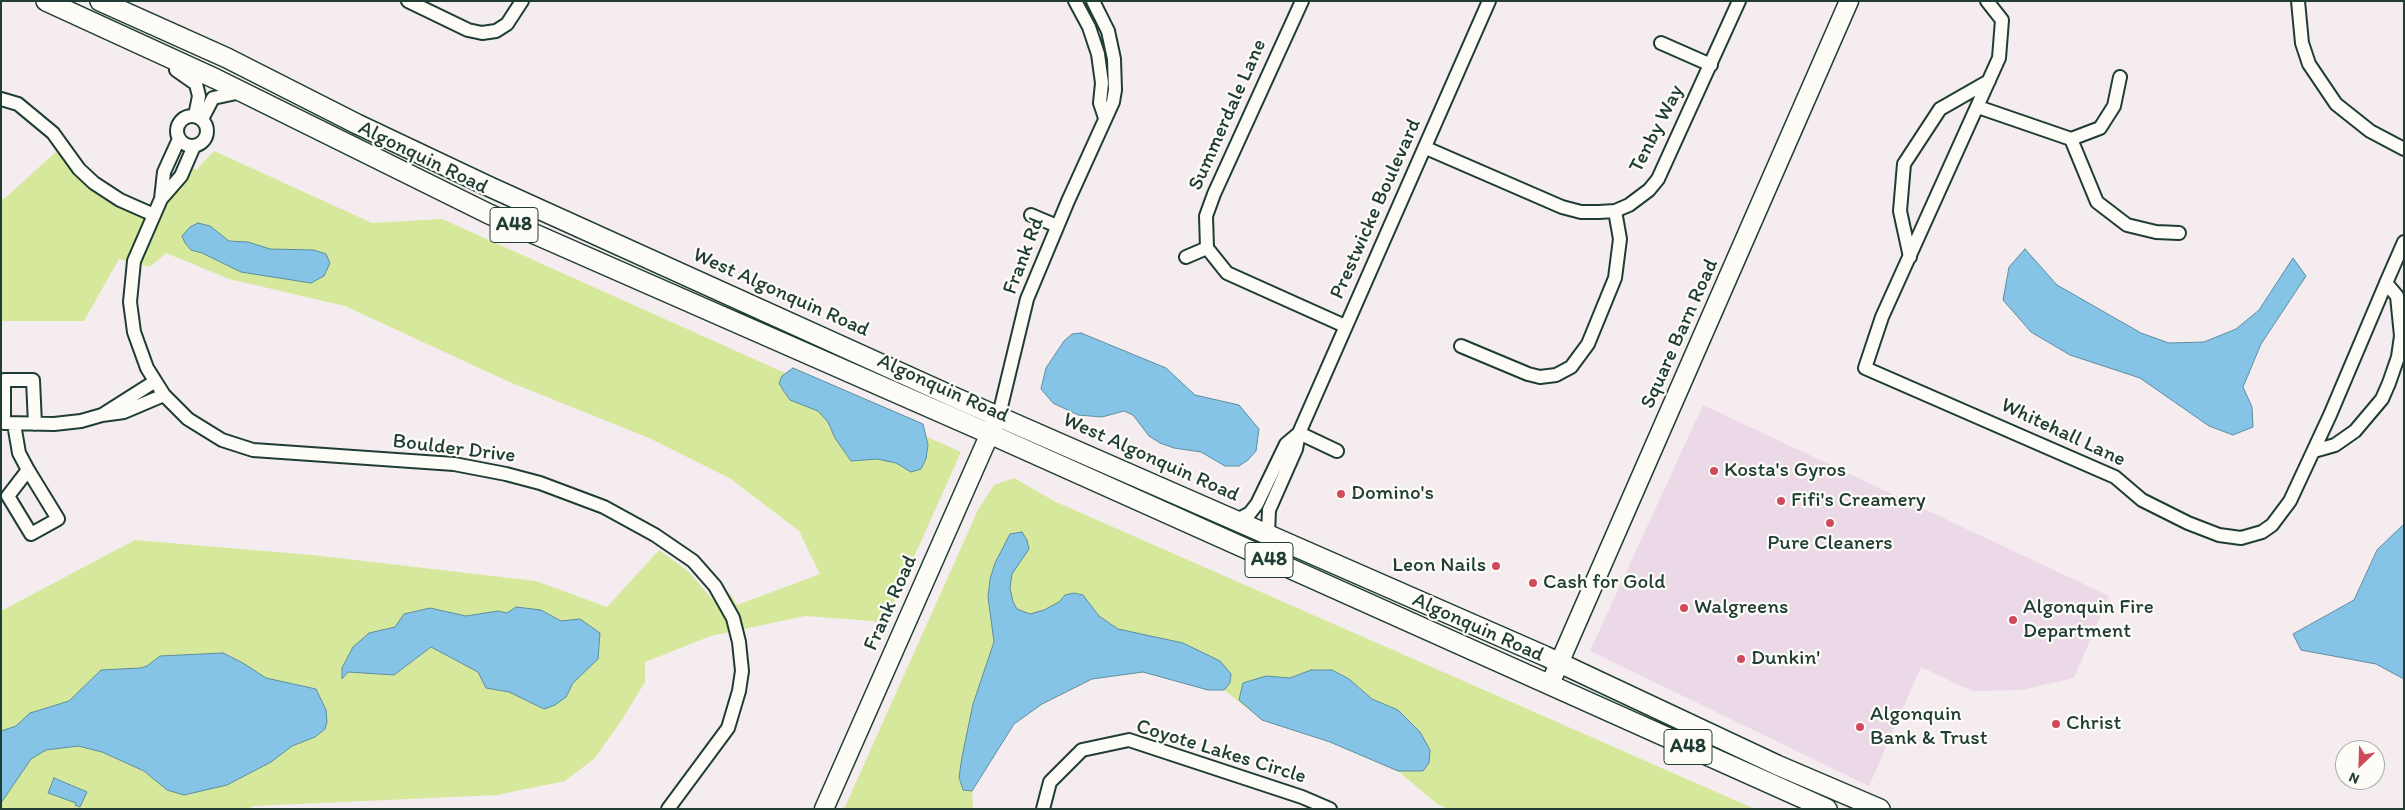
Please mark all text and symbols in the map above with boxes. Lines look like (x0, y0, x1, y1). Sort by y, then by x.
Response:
street label: Summerdale Lane (1183, 35, 1273, 195)
street label: Tenby Way (1624, 81, 1690, 177)
street label: Prestwicke Boulevard (1325, 115, 1427, 303)
street label: Algonquin Road (354, 116, 492, 200)
road number: A48 (490, 208, 538, 242)
street label: Frank Rd (998, 214, 1050, 298)
street label: West Algonquin Road (689, 243, 873, 343)
street label: Square Barn Road (1636, 255, 1724, 413)
street label: Algonquin Road (873, 349, 1013, 429)
street label: Whitehall Lane (1997, 393, 2129, 473)
street label: West Algonquin Road (1059, 408, 1243, 508)
street label: Boulder Drive (391, 429, 517, 469)
place label: Kosta's Gyros (1724, 458, 1846, 484)
marker: Kosta's Gyros (1708, 465, 1720, 477)
place label: Domino's (1351, 481, 1434, 507)
marker: Domino's (1335, 488, 1347, 500)
place label: Fifi's Creamery (1791, 488, 1926, 514)
marker: Fifi's Creamery (1775, 495, 1787, 507)
marker: Pure Cleaners (1824, 517, 1836, 529)
place label: Pure Cleaners (1767, 531, 1893, 557)
road number: A48 (1245, 542, 1293, 578)
street label: Frank Road (859, 551, 923, 655)
place label: Leon Nails (1392, 553, 1486, 579)
marker: Leon Nails (1490, 560, 1502, 572)
place label: Cash for Gold (1543, 570, 1666, 596)
marker: Cash for Gold (1527, 577, 1539, 589)
street label: Algonquin Road (1408, 588, 1548, 668)
place label: Walgreens (1694, 595, 1788, 621)
place label: Algonquin Fire Department (2023, 595, 2154, 645)
marker: Walgreens (1678, 602, 1690, 614)
marker: Algonquin Fire Department (2007, 614, 2019, 626)
place label: Dunkin' (1751, 646, 1820, 672)
marker: Dunkin' (1735, 653, 1747, 665)
place label: Algonquin Bank & Trust (1870, 702, 1988, 752)
place label: Christ (2066, 711, 2121, 737)
street label: Coyote Lakes Circle (1133, 714, 1309, 790)
marker: Christ (2050, 718, 2062, 730)
marker: Algonquin Bank & Trust (1854, 721, 1866, 733)
road number: A48 (1664, 730, 1712, 764)
north arrow (2335, 740, 2385, 790)
text: N (2346, 769, 2362, 788)

